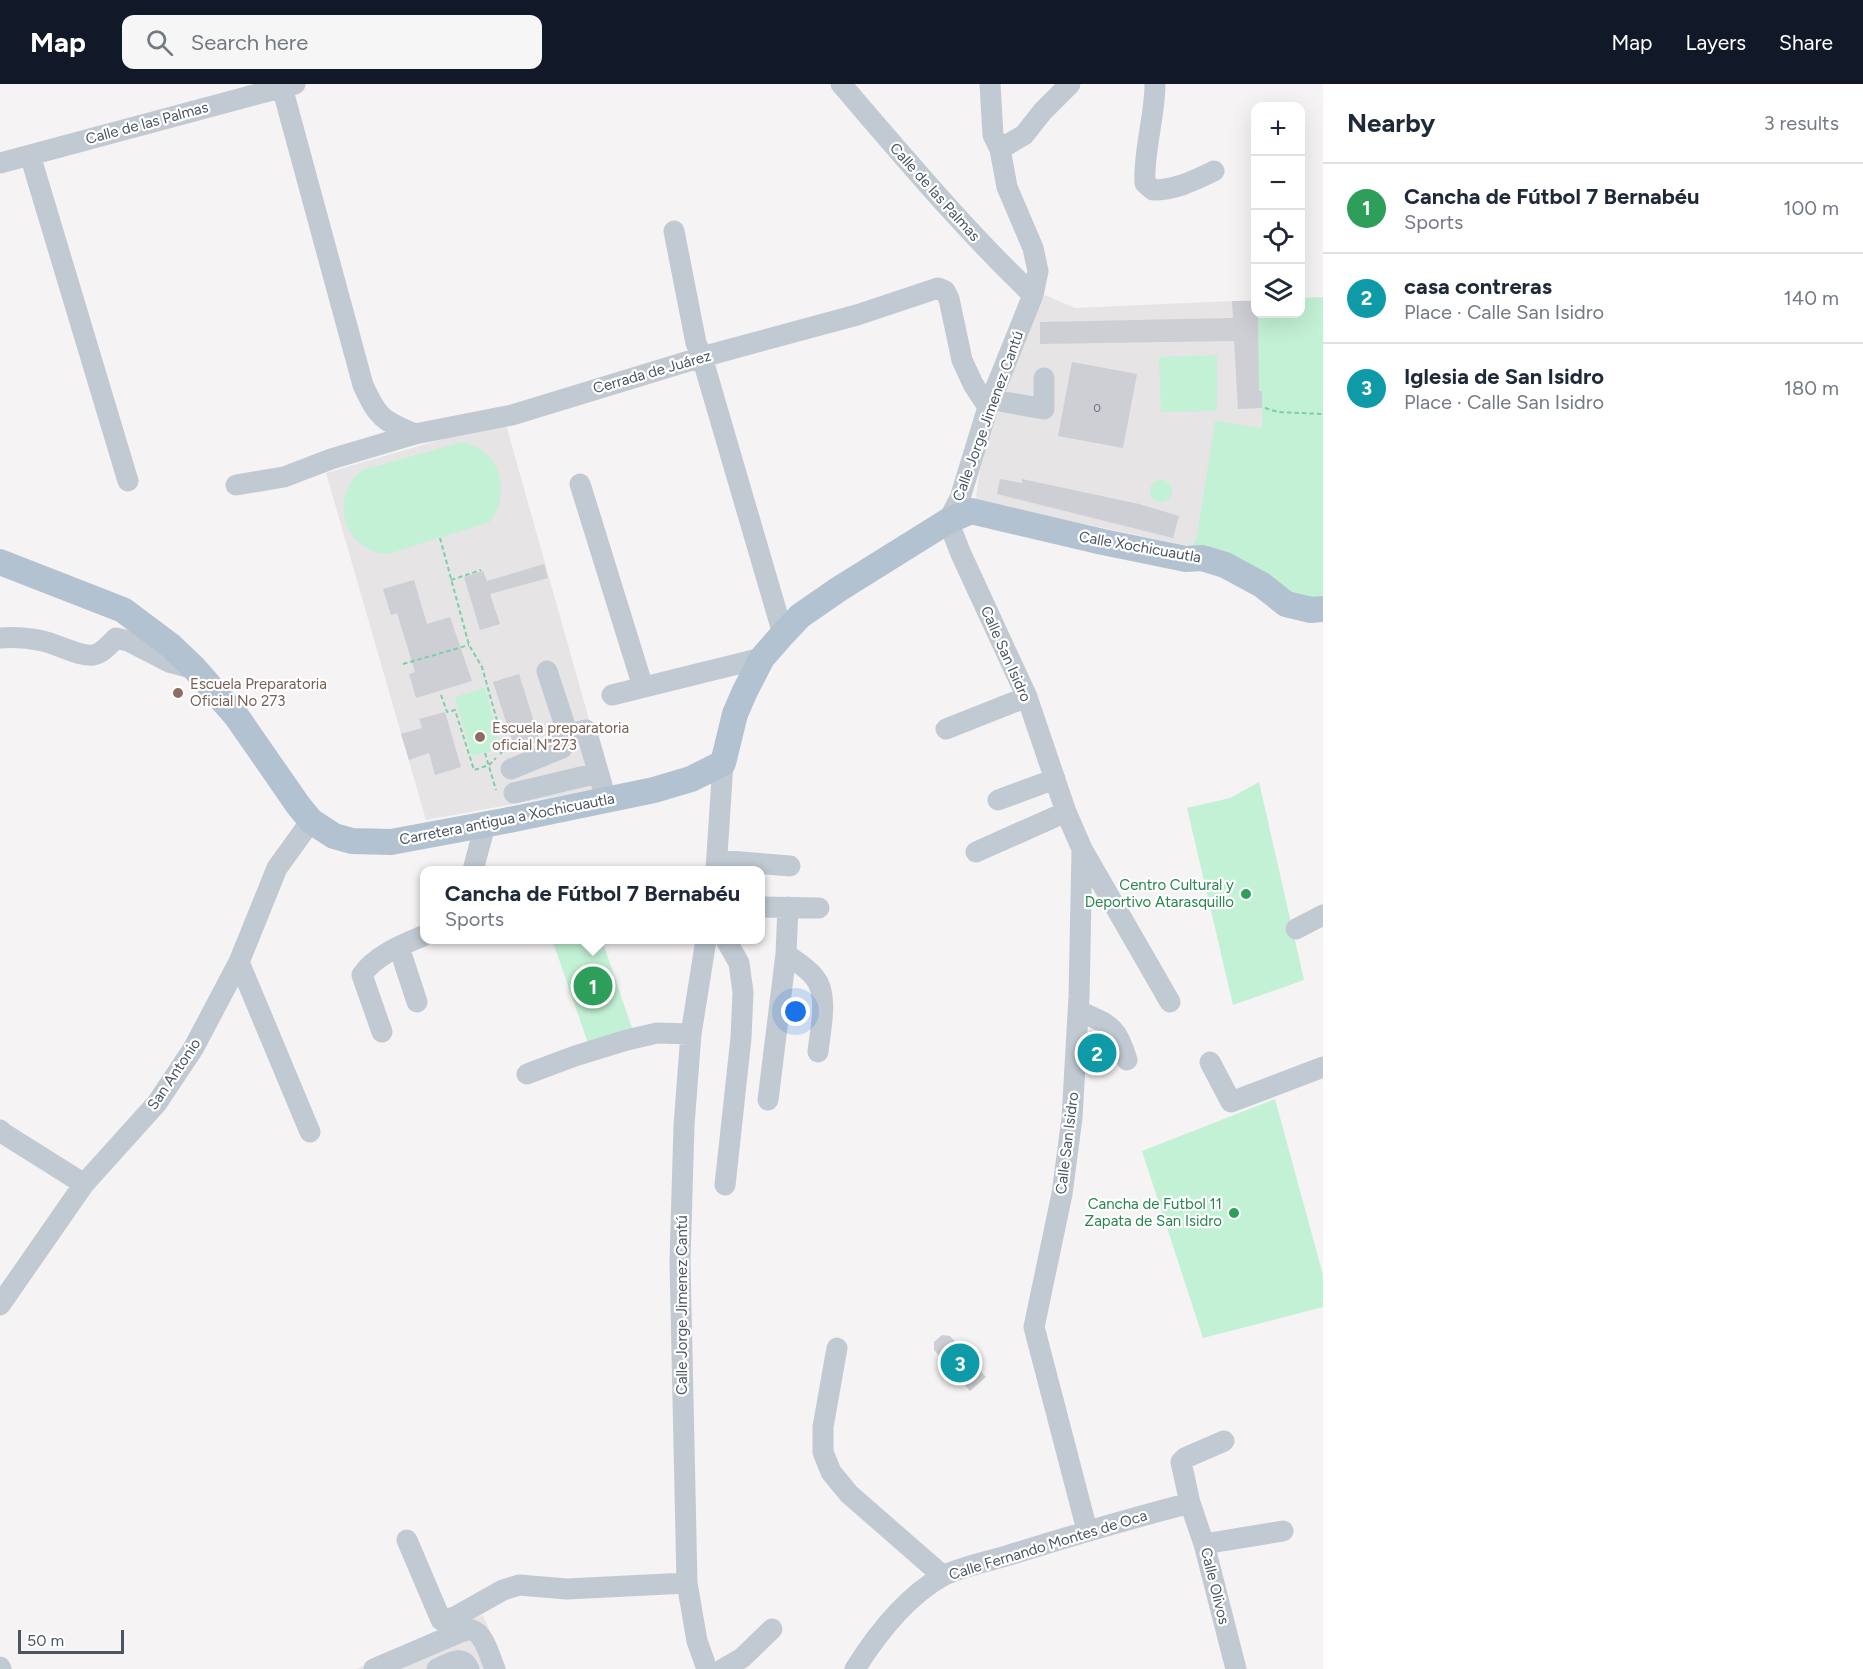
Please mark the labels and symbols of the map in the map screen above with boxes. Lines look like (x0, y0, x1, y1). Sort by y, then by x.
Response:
street label: Calle de las Palmas (84, 98, 210, 148)
street label: Calle de las Palmas (886, 139, 984, 245)
street label: Calle Jorge Jimenez Cantú (949, 328, 1027, 504)
street label: Cerrada de Juárez (591, 347, 713, 397)
house number: 0 (1093, 401, 1101, 415)
street label: Calle Xochicuautla (1078, 527, 1202, 567)
street label: Calle San Isidro (977, 603, 1035, 705)
place label: Escuela Preparatoria Oficial No 273 (190, 675, 327, 710)
marker: Escuela Preparatoria Oficial No 273 (171, 686, 185, 700)
place label: Escuela preparatoria oficial N"273 (492, 719, 629, 754)
marker: Escuela preparatoria oficial N"273 (473, 730, 487, 744)
street label: Carretera antigua a Xochicuautla (398, 789, 616, 849)
place label: Centro Cultural y Deportivo Atarasquillo (1085, 876, 1234, 911)
marker: Centro Cultural y Deportivo Atarasquillo (1239, 887, 1253, 901)
pin: 1 (574, 964, 612, 1008)
your location (781, 997, 810, 1026)
pin: 2 (1078, 1030, 1116, 1076)
street label: San Antonio (144, 1035, 205, 1113)
street label: Calle San Isidro (1052, 1090, 1082, 1195)
place label: Cancha de Futbol 11 Zapata de San Isidro (1085, 1195, 1222, 1230)
marker: Cancha de Futbol 11 Zapata de San Isidro (1227, 1206, 1241, 1220)
street label: Calle Jorge Jimenez Cantú (673, 1215, 691, 1395)
pin: 3 (940, 1340, 980, 1386)
street label: Calle Fernando Montes de Oca (947, 1506, 1149, 1584)
street label: Calle Olivos (1197, 1546, 1233, 1626)
scale bar (18, 1627, 124, 1654)

